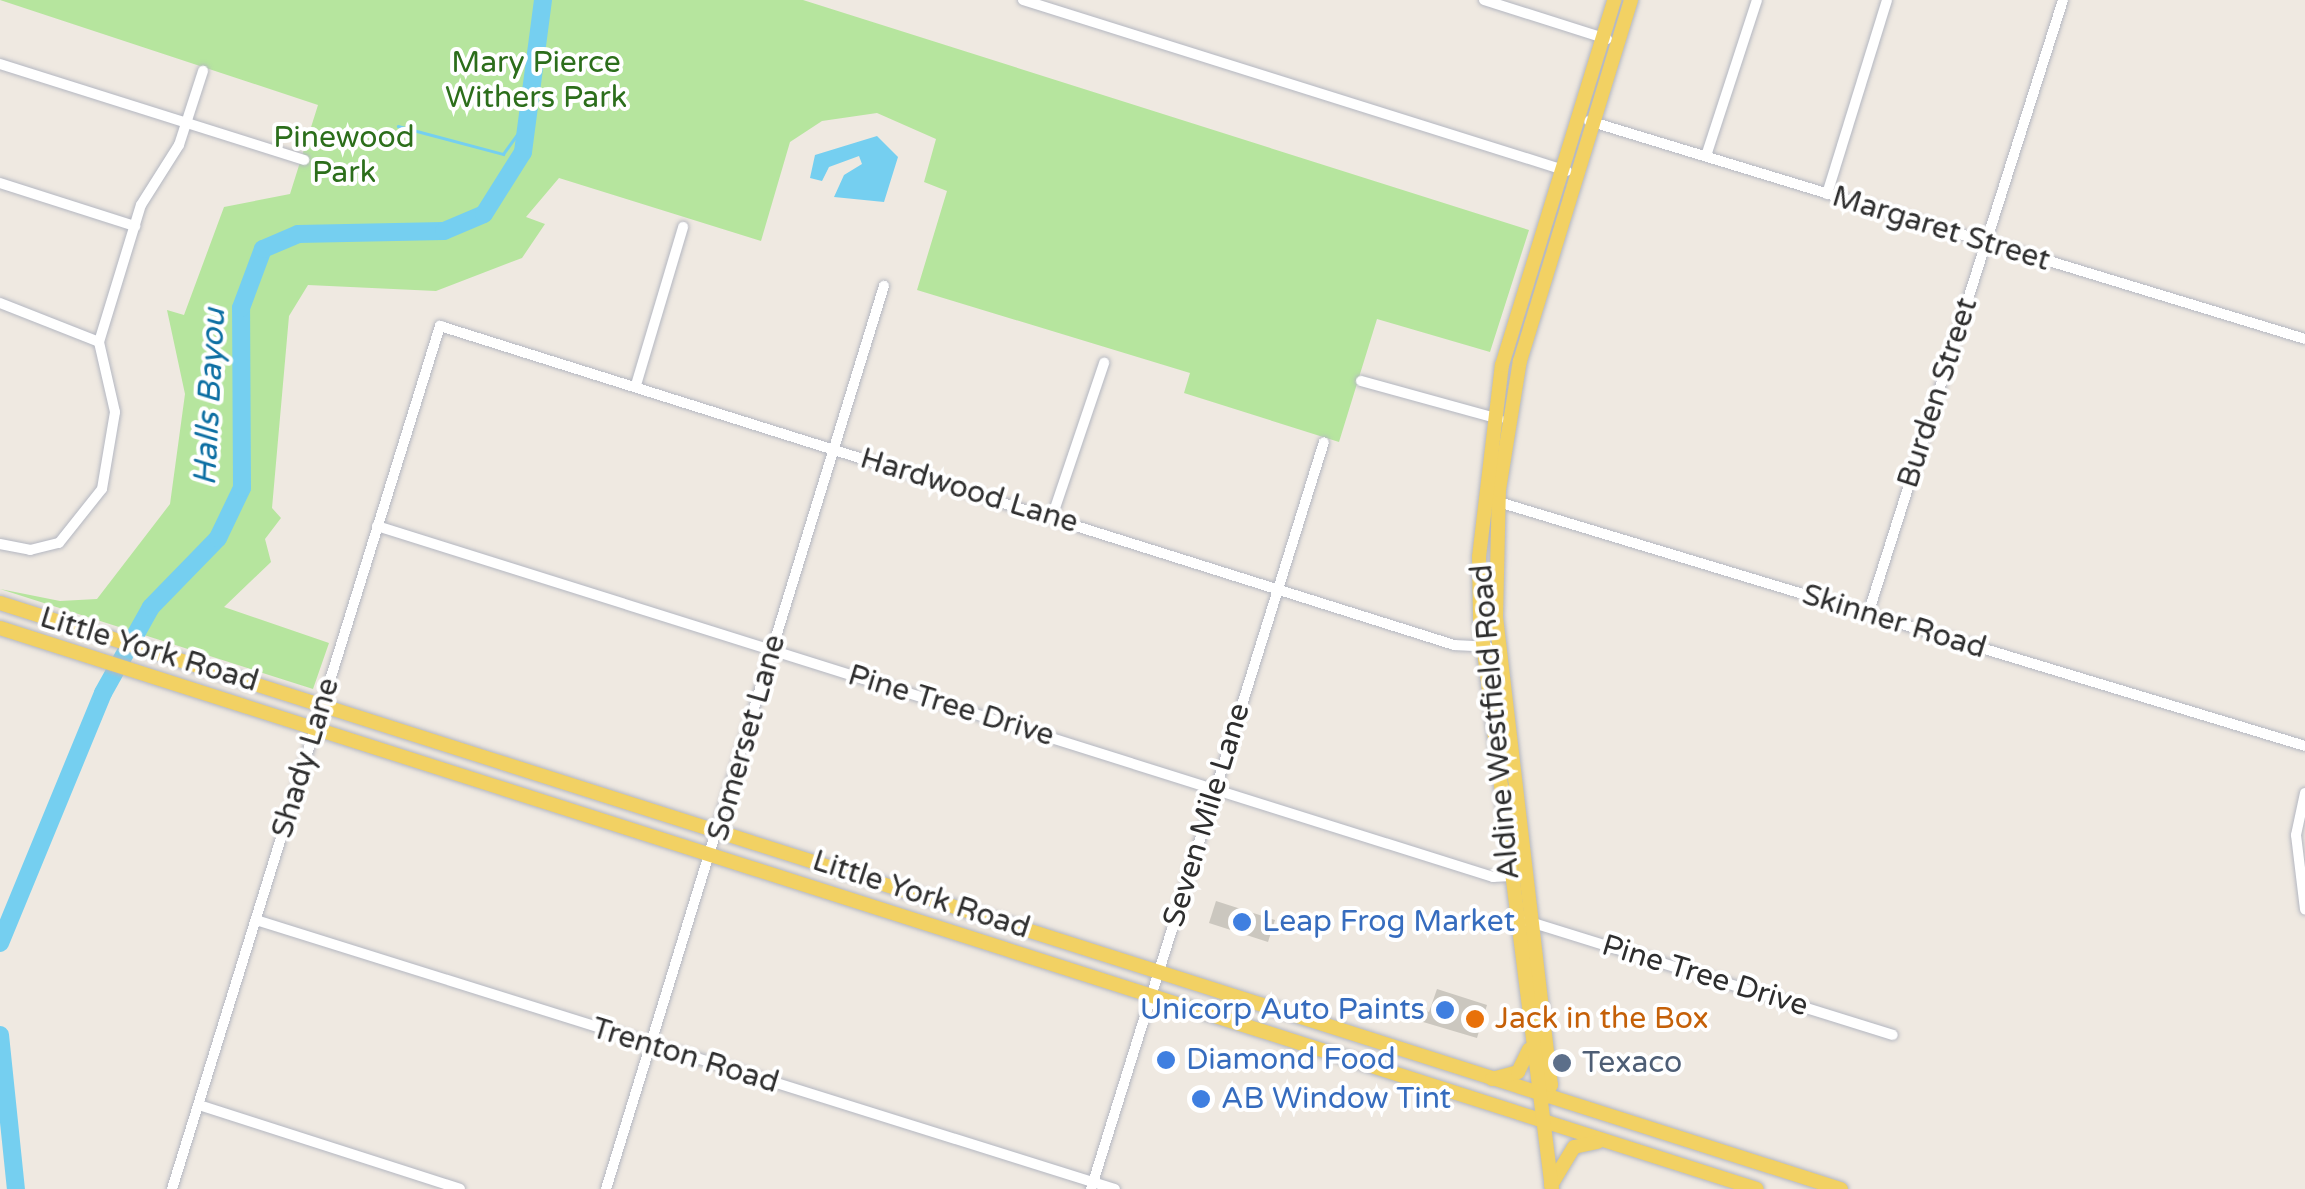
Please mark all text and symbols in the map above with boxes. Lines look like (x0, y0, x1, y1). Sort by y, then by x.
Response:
park label: Mary Pierce Withers Park (445, 45, 627, 116)
park label: Pinewood Park (273, 120, 415, 190)
street label: Margaret Street (1828, 179, 2054, 279)
street label: Burden Street (1890, 293, 1986, 493)
water label: Halls Bayou (186, 307, 234, 487)
street label: Hardwood Lane (856, 441, 1082, 541)
street label: Aldine Westfield Road (1464, 563, 1528, 881)
street label: Skinner Road (1798, 577, 1990, 667)
street label: Little York Road (36, 600, 262, 700)
street label: Somerset Lane (700, 631, 794, 845)
street label: Pine Tree Drive (844, 658, 1058, 754)
street label: Shady Lane (265, 674, 347, 842)
street label: Seven Mile Lane (1156, 699, 1258, 931)
street label: Little York Road (808, 843, 1034, 947)
place label: Leap Frog Market (1262, 904, 1515, 940)
marker: Leap Frog Market (1231, 911, 1253, 933)
street label: Pine Tree Drive (1598, 928, 1812, 1024)
place label: Unicorp Auto Paints (1140, 992, 1425, 1028)
marker: Unicorp Auto Paints (1434, 999, 1456, 1021)
place label: Jack in the Box (1495, 1001, 1709, 1037)
marker: Jack in the Box (1464, 1008, 1486, 1030)
street label: Trenton Road (587, 1011, 783, 1101)
place label: Diamond Food (1186, 1042, 1396, 1078)
place label: Texaco (1582, 1045, 1682, 1081)
marker: Diamond Food (1155, 1049, 1177, 1071)
marker: Texaco (1551, 1052, 1573, 1074)
place label: AB Window Tint (1221, 1081, 1451, 1117)
marker: AB Window Tint (1190, 1088, 1212, 1110)

